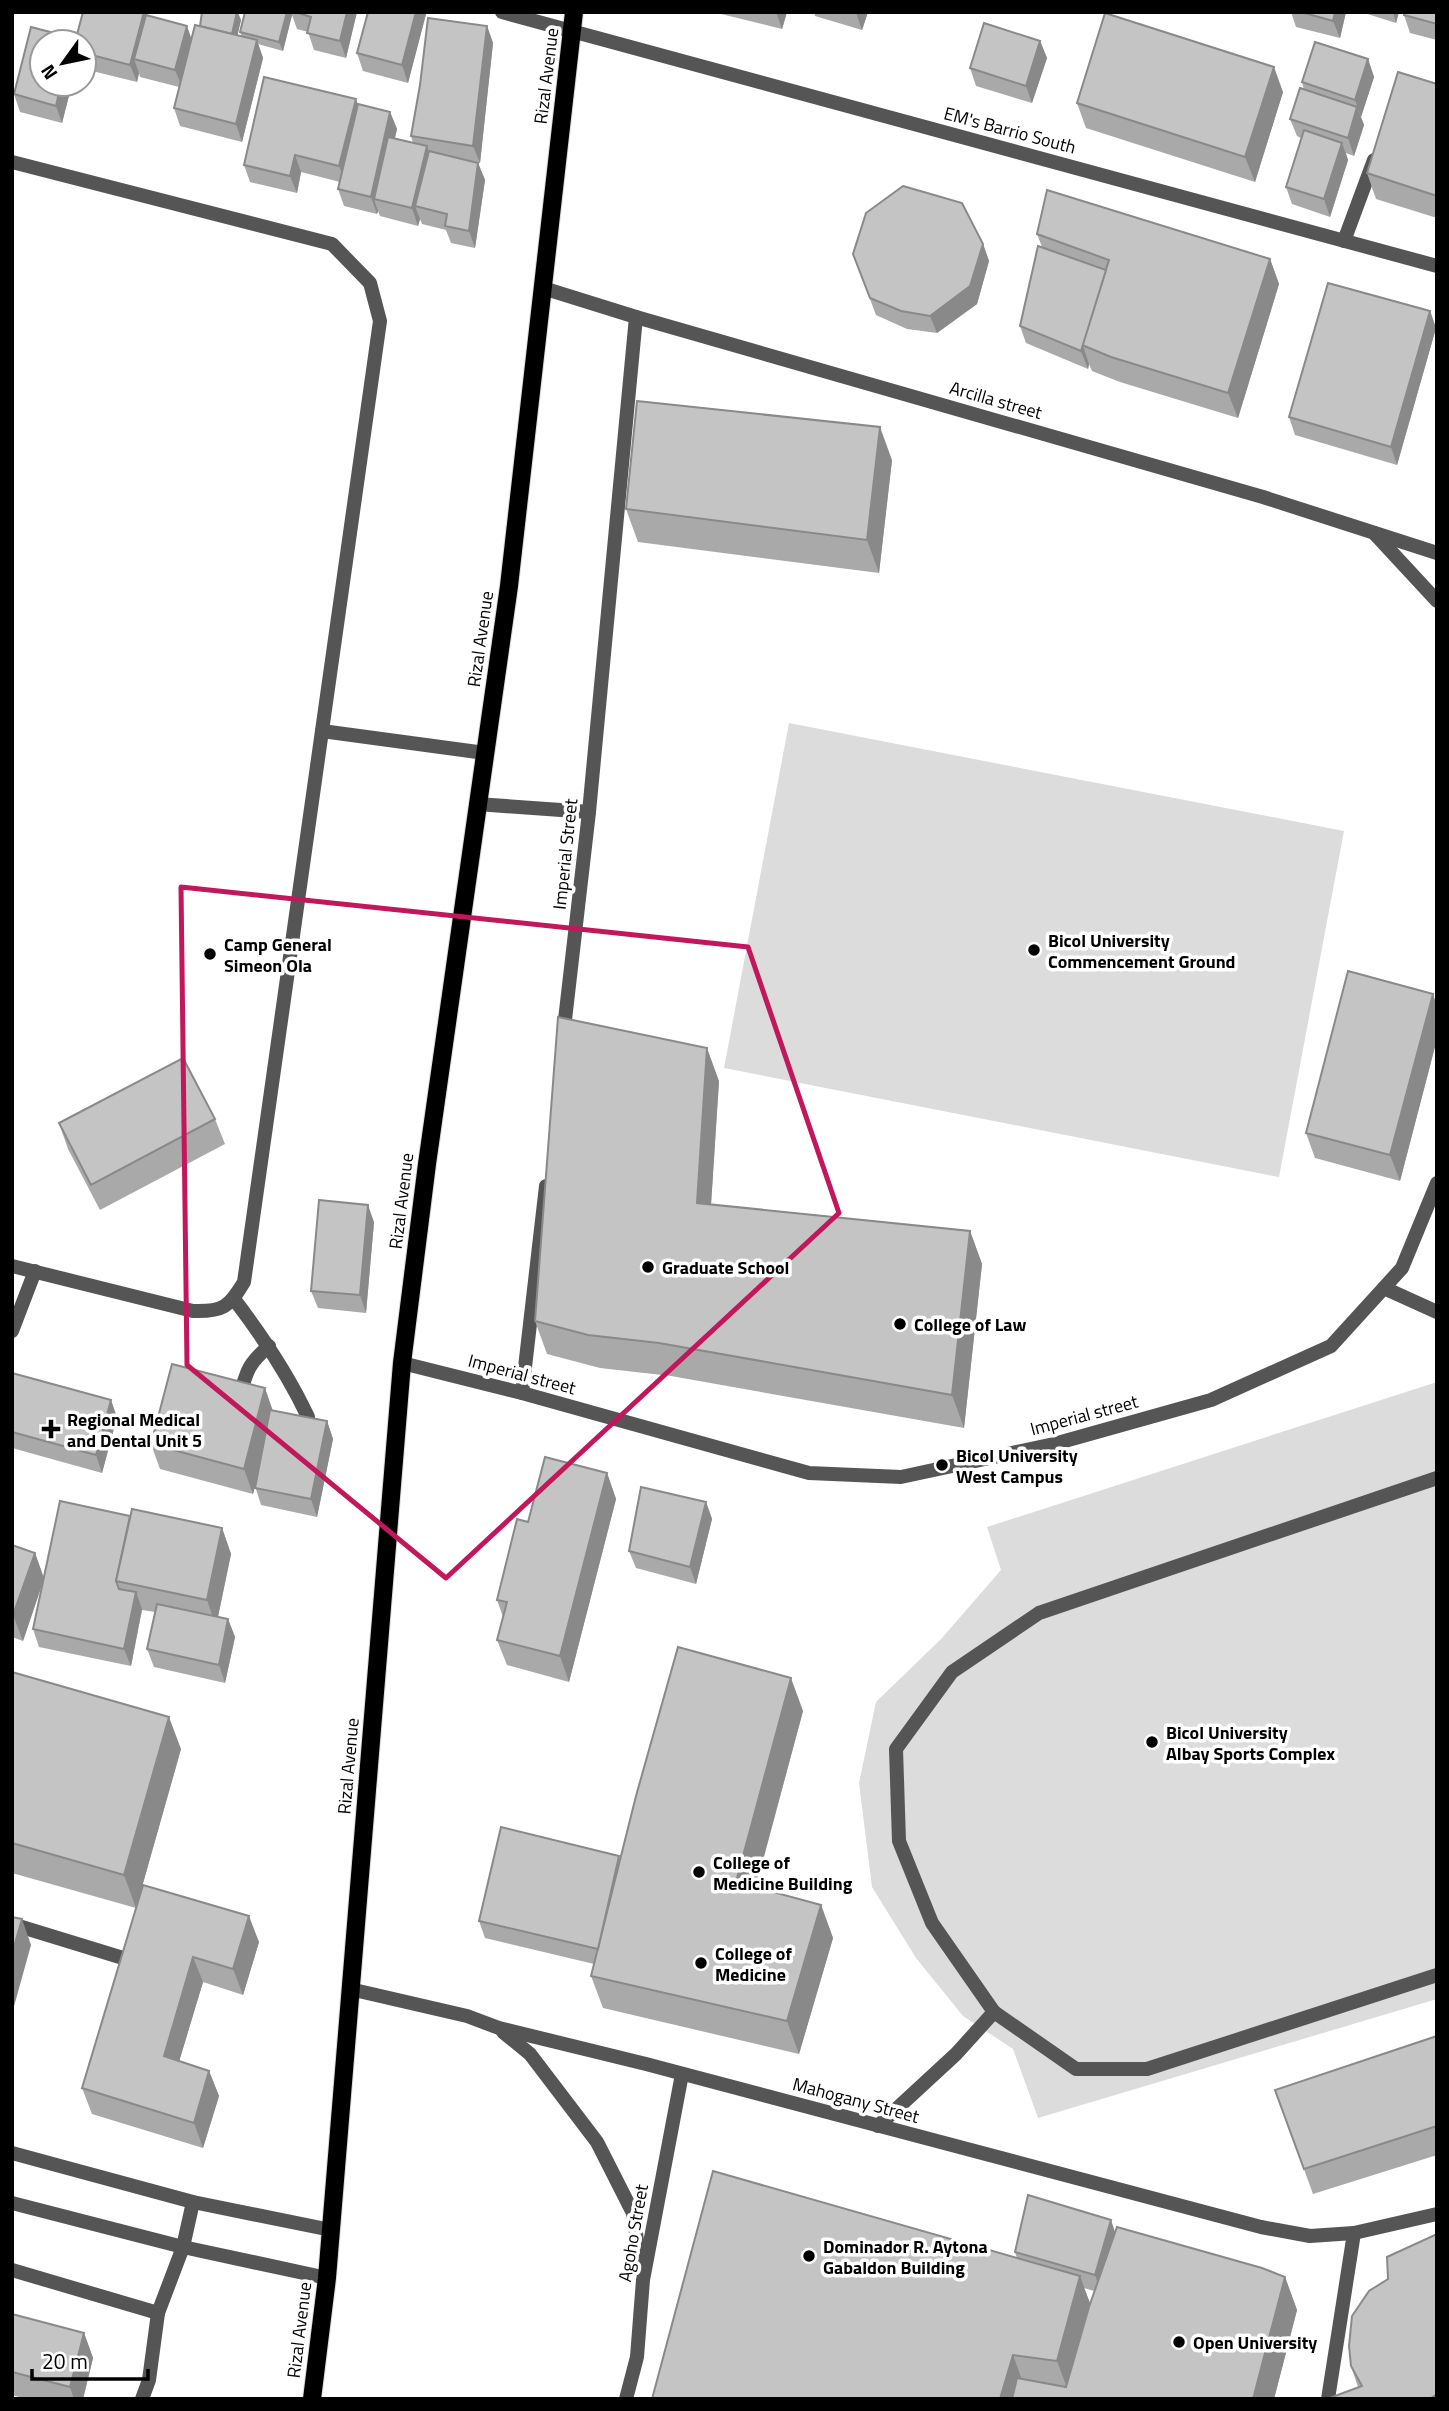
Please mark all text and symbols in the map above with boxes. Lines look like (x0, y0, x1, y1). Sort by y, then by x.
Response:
street label: Rizal Avenue (527, 26, 565, 126)
north arrow (28, 28, 98, 98)
text: N (33, 59, 64, 86)
street label: EM's Barrio South (941, 99, 1079, 161)
street label: Arcilla street (947, 374, 1046, 426)
street label: Rizal Avenue (460, 589, 500, 689)
street label: Imperial Street (546, 796, 584, 911)
place label: Bicol University Commencement Ground (1048, 927, 1236, 975)
place label: Camp General Simeon Ola (224, 931, 332, 979)
marker: Bicol University Commencement Ground (1026, 942, 1042, 958)
marker: Camp General Simeon Ola (202, 946, 218, 962)
street label: Rizal Avenue (382, 1151, 420, 1251)
place label: Graduate School (662, 1254, 789, 1281)
marker: Graduate School (640, 1259, 656, 1275)
place label: College of Law (914, 1311, 1026, 1338)
marker: College of Law (892, 1316, 908, 1332)
street label: Imperial street (465, 1347, 580, 1402)
street label: Imperial street (1027, 1387, 1142, 1442)
place label: Regional Medical and Dental Unit 5 (67, 1406, 202, 1454)
marker: Regional Medical and Dental Unit 5 (41, 1419, 61, 1439)
place label: Bicol University West Campus (956, 1442, 1078, 1490)
marker: Bicol University West Campus (934, 1457, 950, 1473)
street label: Rizal Avenue (330, 1717, 366, 1815)
place label: Bicol University Albay Sports Complex (1166, 1719, 1336, 1767)
marker: Bicol University Albay Sports Complex (1144, 1734, 1160, 1750)
place label: College of Medicine Building (713, 1849, 853, 1897)
marker: College of Medicine Building (691, 1864, 707, 1880)
place label: College of Medicine (715, 1940, 792, 1988)
marker: College of Medicine (693, 1955, 709, 1971)
street label: Mahogany Street (790, 2070, 923, 2130)
street label: Agoho Street (611, 2181, 655, 2284)
place label: Dominador R. Aytona Gabaldon Building (823, 2233, 988, 2281)
marker: Dominador R. Aytona Gabaldon Building (801, 2248, 817, 2264)
street label: Rizal Avenue (280, 2280, 318, 2380)
place label: Open University (1193, 2329, 1317, 2356)
marker: Open University (1171, 2334, 1187, 2350)
scale bar (32, 2338, 147, 2382)
text: 20 m (42, 2345, 88, 2377)

